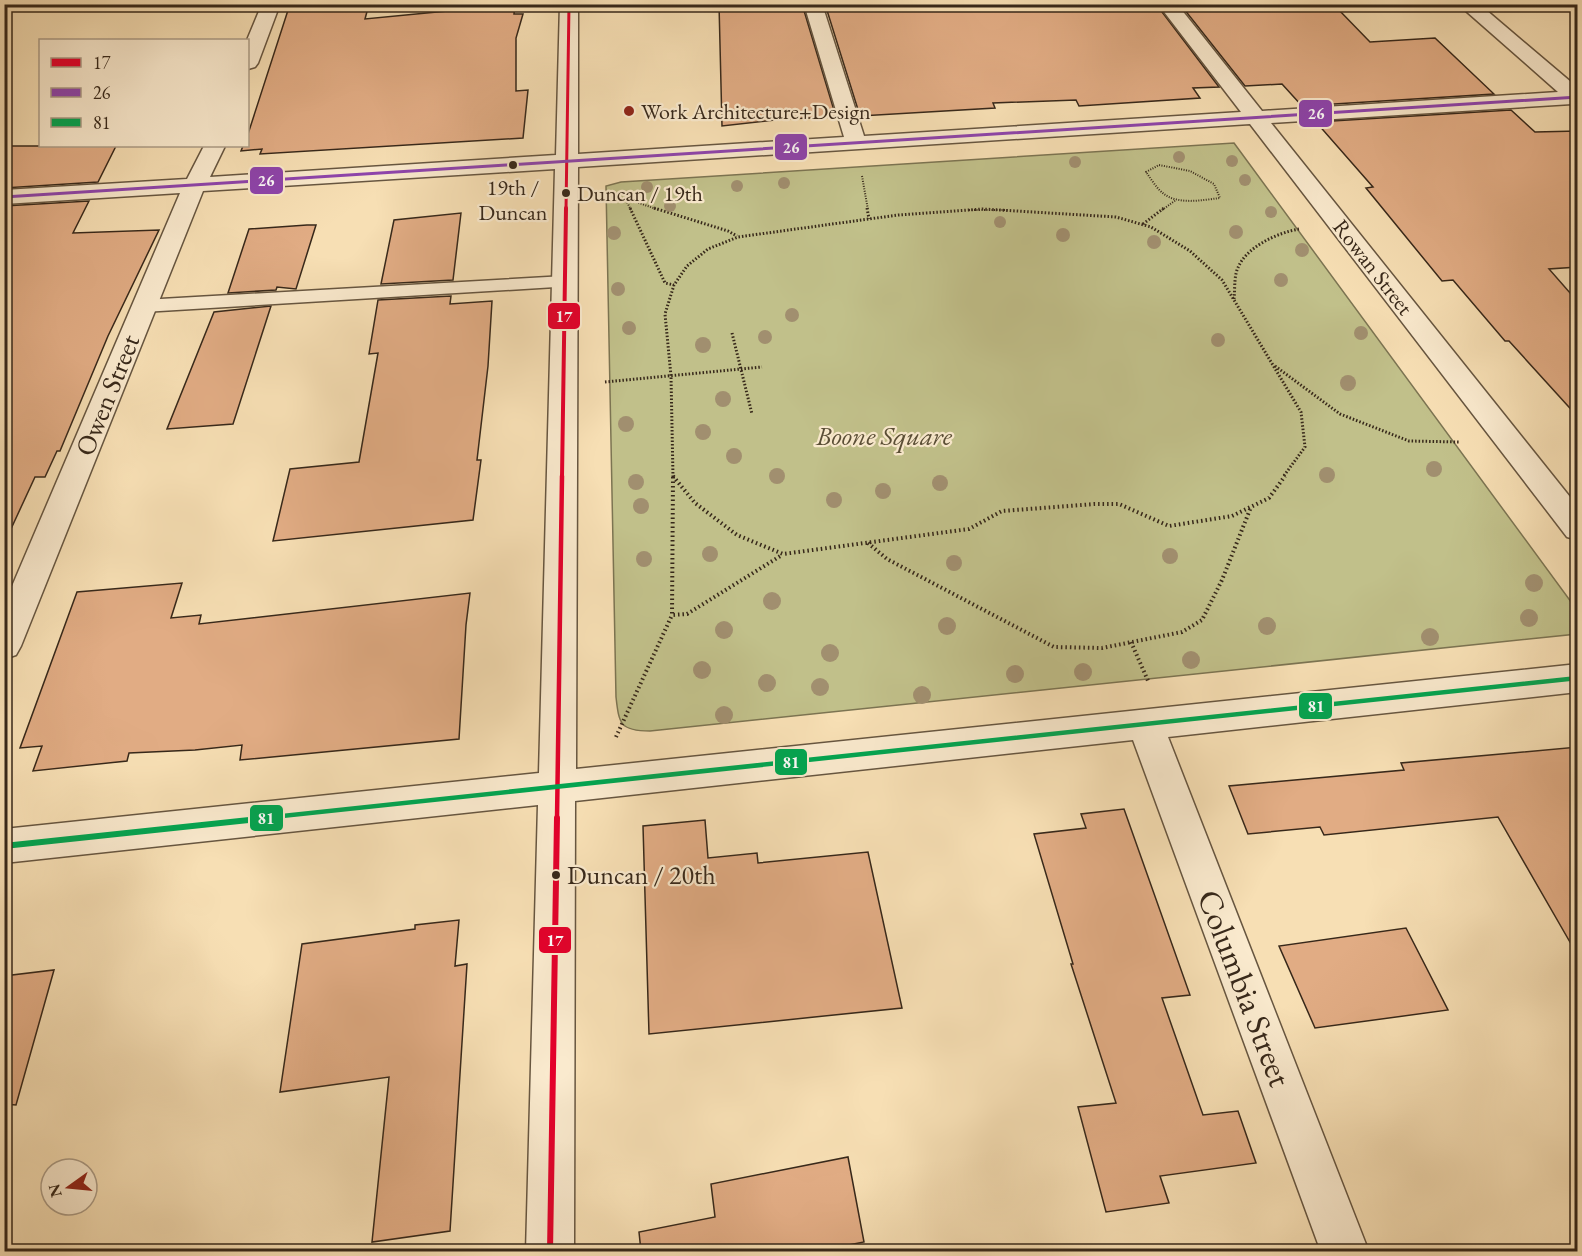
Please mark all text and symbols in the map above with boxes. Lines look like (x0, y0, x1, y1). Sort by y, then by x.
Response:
legend (39, 39, 249, 147)
text: 17 (93, 51, 111, 74)
text: 26 (93, 81, 111, 104)
place label: Work Architecture+Design (641, 97, 871, 126)
line badge: 26 (1298, 99, 1333, 128)
text: 26 (1308, 103, 1325, 124)
marker: Work Architecture+Design (622, 104, 636, 118)
text: 81 (93, 111, 110, 134)
line badge: 26 (774, 133, 808, 161)
text: 26 (783, 137, 800, 158)
marker: 19th / Duncan (507, 159, 519, 171)
line badge: 26 (249, 166, 284, 195)
text: 26 (258, 170, 275, 191)
place label: 19th / Duncan (479, 173, 548, 227)
place label: Duncan / 19th (577, 179, 703, 208)
marker: Duncan / 19th (560, 187, 572, 199)
street label: Rowan Street (1326, 213, 1420, 321)
line badge: 17 (547, 302, 581, 330)
text: 17 (556, 306, 573, 327)
street label: Owen Street (67, 329, 147, 461)
park label: Boone Square (815, 418, 953, 454)
line badge: 81 (1298, 692, 1333, 720)
text: 81 (1308, 696, 1324, 717)
line badge: 81 (774, 748, 808, 776)
text: 81 (783, 752, 799, 773)
line badge: 81 (249, 804, 284, 832)
text: 81 (258, 808, 274, 829)
place label: Duncan / 20th (567, 858, 716, 892)
marker: Duncan / 20th (550, 869, 562, 881)
street label: Columbia Street (1188, 883, 1302, 1093)
line badge: 17 (538, 926, 572, 954)
text: 17 (547, 930, 564, 951)
north arrow (39, 1157, 99, 1217)
text: N (43, 1182, 67, 1200)

